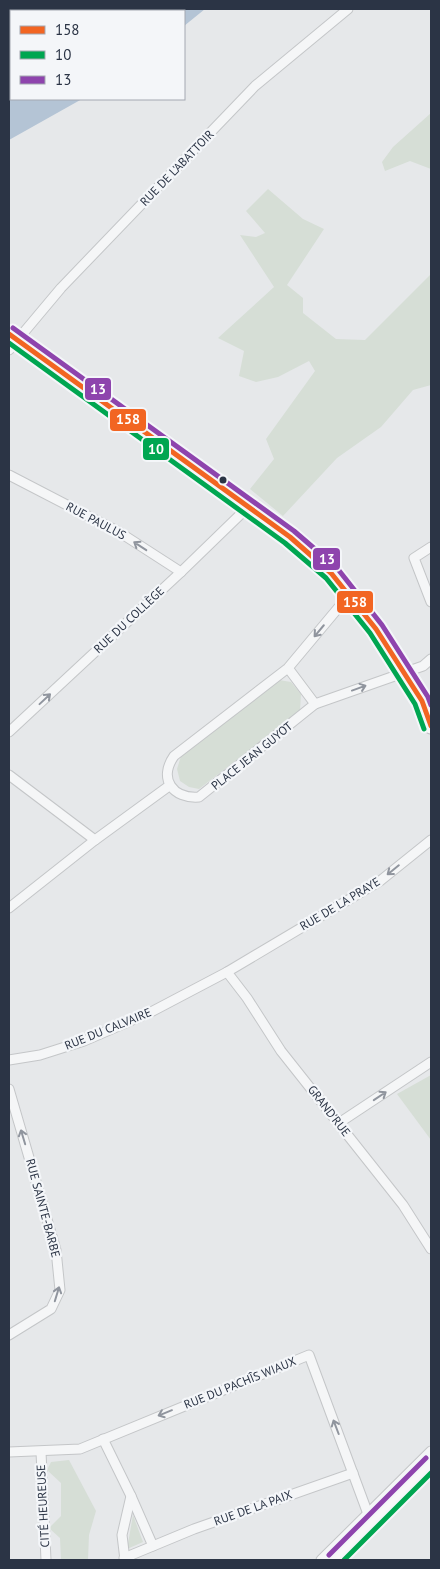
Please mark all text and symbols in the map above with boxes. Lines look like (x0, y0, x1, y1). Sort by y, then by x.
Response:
legend (10, 10, 185, 100)
text: 158 (55, 20, 80, 39)
text: 10 (55, 45, 71, 64)
text: 13 (55, 70, 71, 89)
street label: RUE DE L'ABATTOIR (137, 126, 217, 209)
line badge: 13 (84, 377, 112, 401)
text: 13 (90, 380, 106, 398)
line badge: 158 (109, 408, 147, 432)
text: 158 (116, 410, 140, 428)
line badge: 10 (142, 437, 170, 461)
text: 10 (148, 440, 164, 458)
unlabelled marker (218, 475, 228, 485)
street label: RUE PAULUS (64, 498, 129, 543)
one-way arrow (134, 540, 148, 550)
line badge: 13 (312, 547, 341, 571)
text: 13 (319, 550, 335, 568)
street label: RUE DU COLLÈGE (90, 583, 167, 656)
line badge: 158 (336, 590, 374, 614)
text: 158 (343, 593, 367, 611)
one-way arrow (313, 625, 324, 638)
one-way arrow (351, 683, 366, 692)
one-way arrow (38, 693, 51, 705)
street label: PLACE JEAN GUYOT (208, 718, 296, 793)
one-way arrow (387, 865, 400, 876)
street label: RUE DE LA PRAYE (297, 874, 383, 933)
street label: RUE DU CALVAIRE (62, 1004, 153, 1053)
street label: GRAND'RUE (305, 1082, 354, 1139)
one-way arrow (373, 1091, 387, 1101)
one-way arrow (17, 1129, 27, 1145)
street label: RUE SAINTE-BARBE (23, 1157, 64, 1259)
one-way arrow (52, 1286, 62, 1302)
street label: RUE DU PACHÎS WIAUX (182, 1353, 299, 1412)
one-way arrow (158, 1409, 173, 1418)
one-way arrow (331, 1420, 340, 1435)
street label: CITÉ HEUREUSE (33, 1464, 52, 1548)
street label: RUE DE LA PAIX (212, 1486, 294, 1529)

